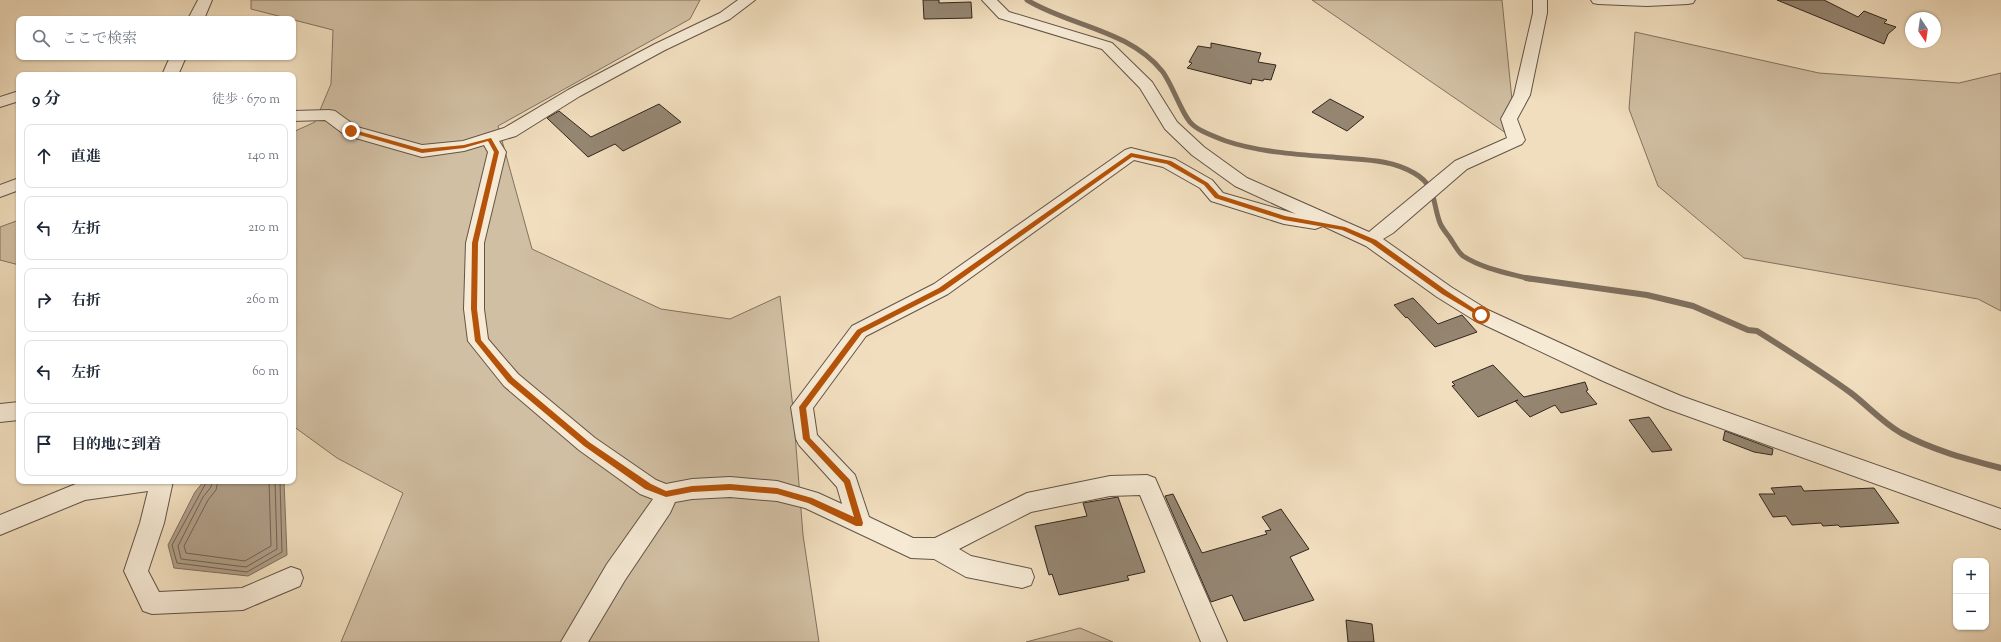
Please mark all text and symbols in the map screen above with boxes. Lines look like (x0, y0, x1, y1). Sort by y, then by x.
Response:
north arrow (1905, 12, 1941, 48)
search box (16, 16, 296, 60)
icon: search (30, 27, 52, 49)
text: ここで検索 (62, 29, 137, 50)
text: 9 分 (32, 88, 61, 112)
text: 徒歩 · 670 m (212, 91, 280, 109)
route end (342, 122, 360, 140)
icon: ahead (33, 145, 55, 167)
text: 直進 (71, 147, 101, 168)
text: 140 m (248, 147, 279, 165)
icon: left (33, 217, 55, 239)
text: 左折 (71, 219, 101, 240)
text: 210 m (248, 219, 279, 237)
icon: right (33, 289, 55, 311)
text: 右折 (71, 291, 101, 312)
text: 260 m (246, 291, 279, 309)
route start (1472, 306, 1490, 324)
icon: left (33, 361, 55, 383)
text: 左折 (71, 363, 101, 384)
text: 60 m (252, 363, 279, 381)
icon: arrive (33, 433, 55, 455)
text: 目的地に到着 (71, 435, 161, 456)
map controls (1953, 558, 1989, 630)
button: + (1953, 558, 1989, 594)
button: − (1953, 594, 1989, 630)

